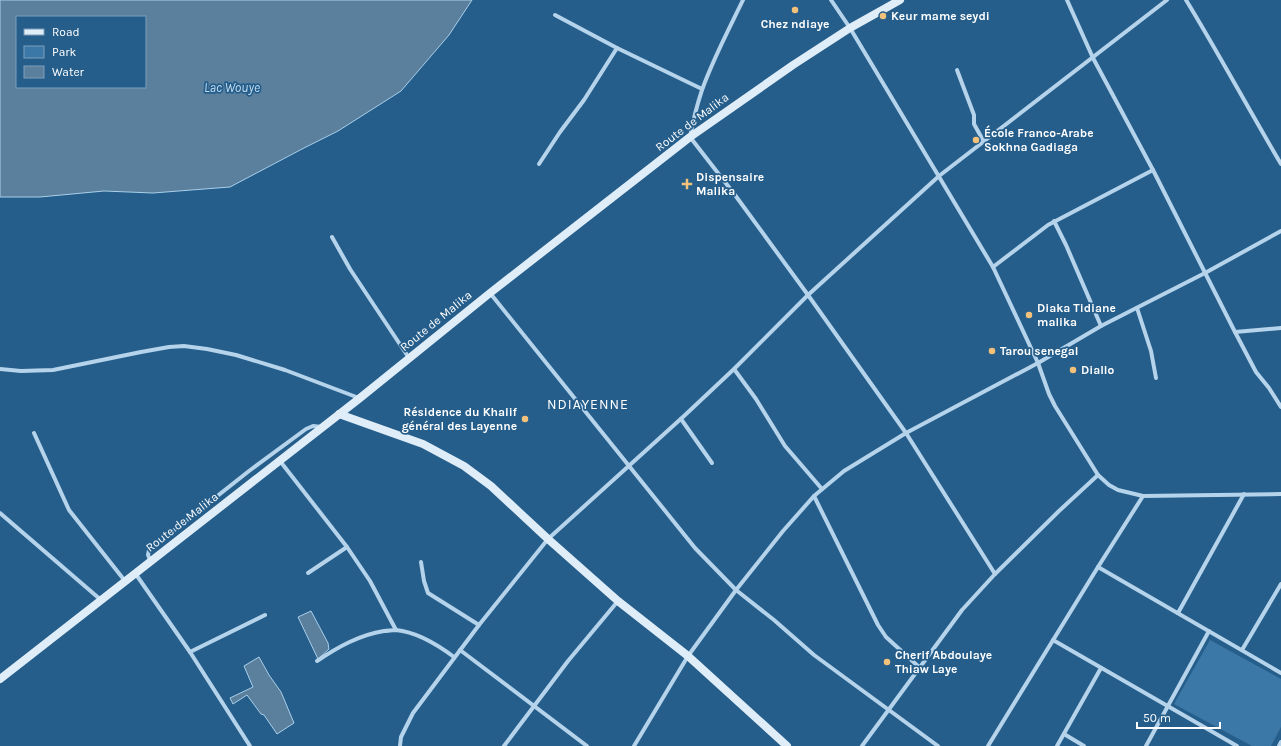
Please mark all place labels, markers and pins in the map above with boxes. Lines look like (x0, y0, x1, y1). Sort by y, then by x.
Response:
marker: Chez ndiaye (790, 5, 800, 15)
place label: Keur mame seydi (891, 9, 990, 23)
marker: Keur mame seydi (878, 11, 888, 21)
place label: Chez ndiaye (761, 17, 829, 31)
place label: École Franco-Arabe Sokhna Gadiaga (984, 125, 1094, 154)
marker: École Franco-Arabe Sokhna Gadiaga (971, 135, 981, 145)
place label: Dispensaire Malika (696, 170, 764, 198)
marker: Dispensaire Malika (681, 178, 693, 190)
place label: Diaka Tidiane malika (1037, 301, 1116, 329)
marker: Diaka Tidiane malika (1024, 310, 1034, 320)
place label: Tarou senegal (1000, 344, 1079, 358)
marker: Tarou senegal (987, 346, 997, 356)
place label: Diallo (1081, 363, 1115, 377)
marker: Diallo (1068, 365, 1078, 375)
place label: Résidence du Khalif général des Layenne (402, 405, 518, 433)
marker: Résidence du Khalif général des Layenne (520, 414, 530, 424)
place label: Cherif Abdoulaye Thiaw Laye (895, 648, 992, 676)
marker: Cherif Abdoulaye Thiaw Laye (882, 657, 892, 667)

